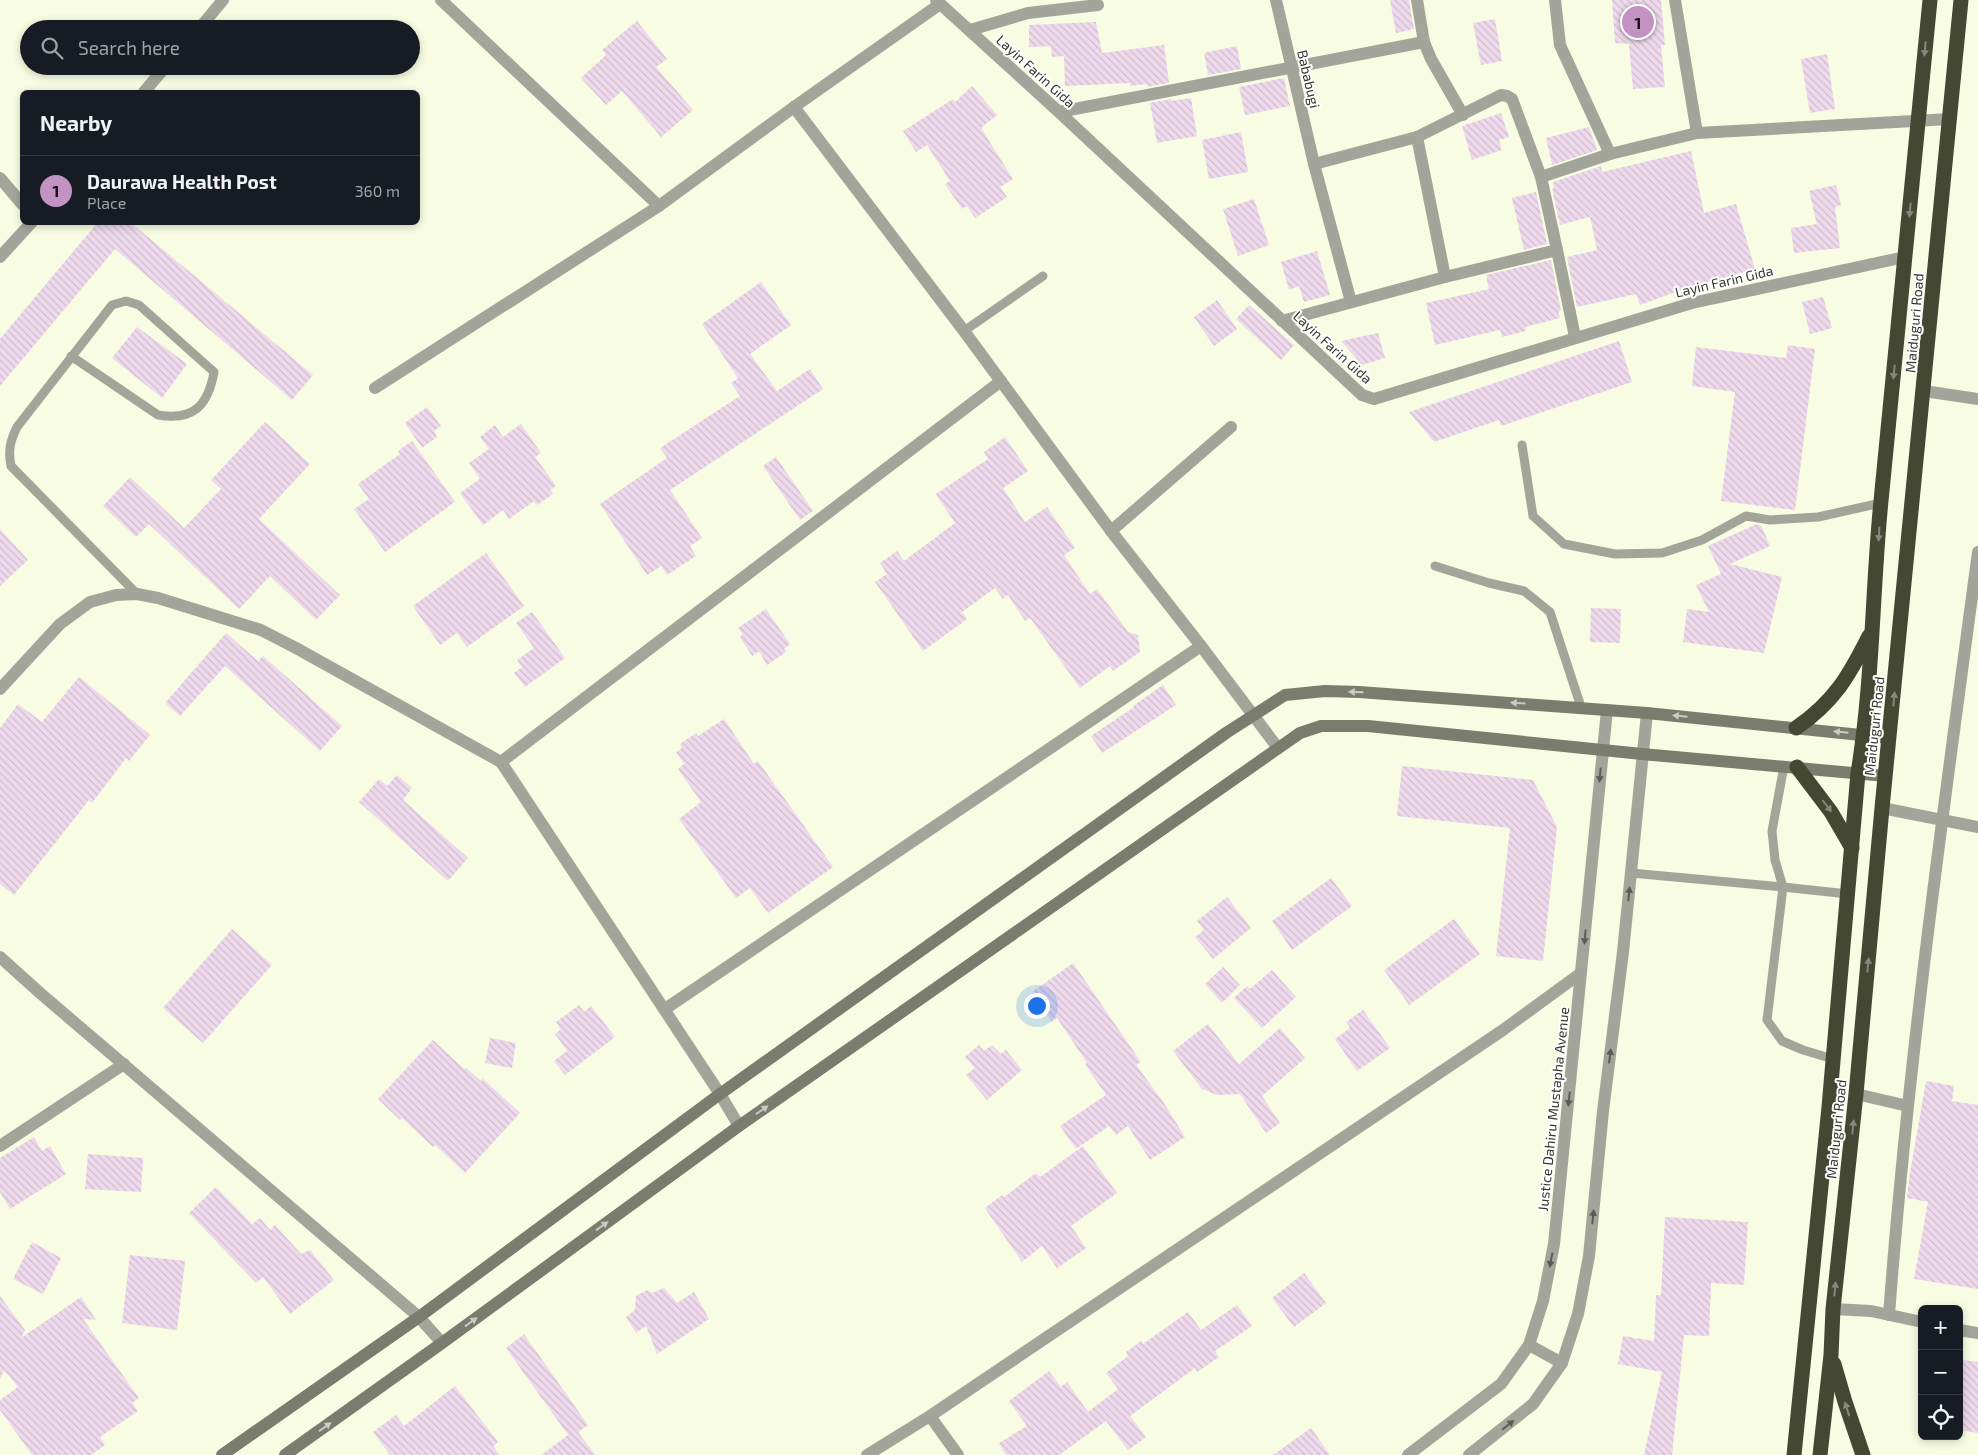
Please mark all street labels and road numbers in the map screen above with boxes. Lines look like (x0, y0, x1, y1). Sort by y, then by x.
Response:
street label: Layin Farin Gida (993, 31, 1079, 111)
street label: Bababugi (1294, 48, 1324, 110)
street label: Layin Farin Gida (1673, 261, 1775, 301)
street label: Maiduguri Road (1901, 273, 1927, 373)
street label: Layin Farin Gida (1290, 307, 1376, 387)
street label: Maiduguri Road (1860, 676, 1888, 776)
street label: Justice Dahiru Mustapha Avenue (1534, 1006, 1572, 1212)
street label: Maiduguri Road (1822, 1079, 1850, 1179)

